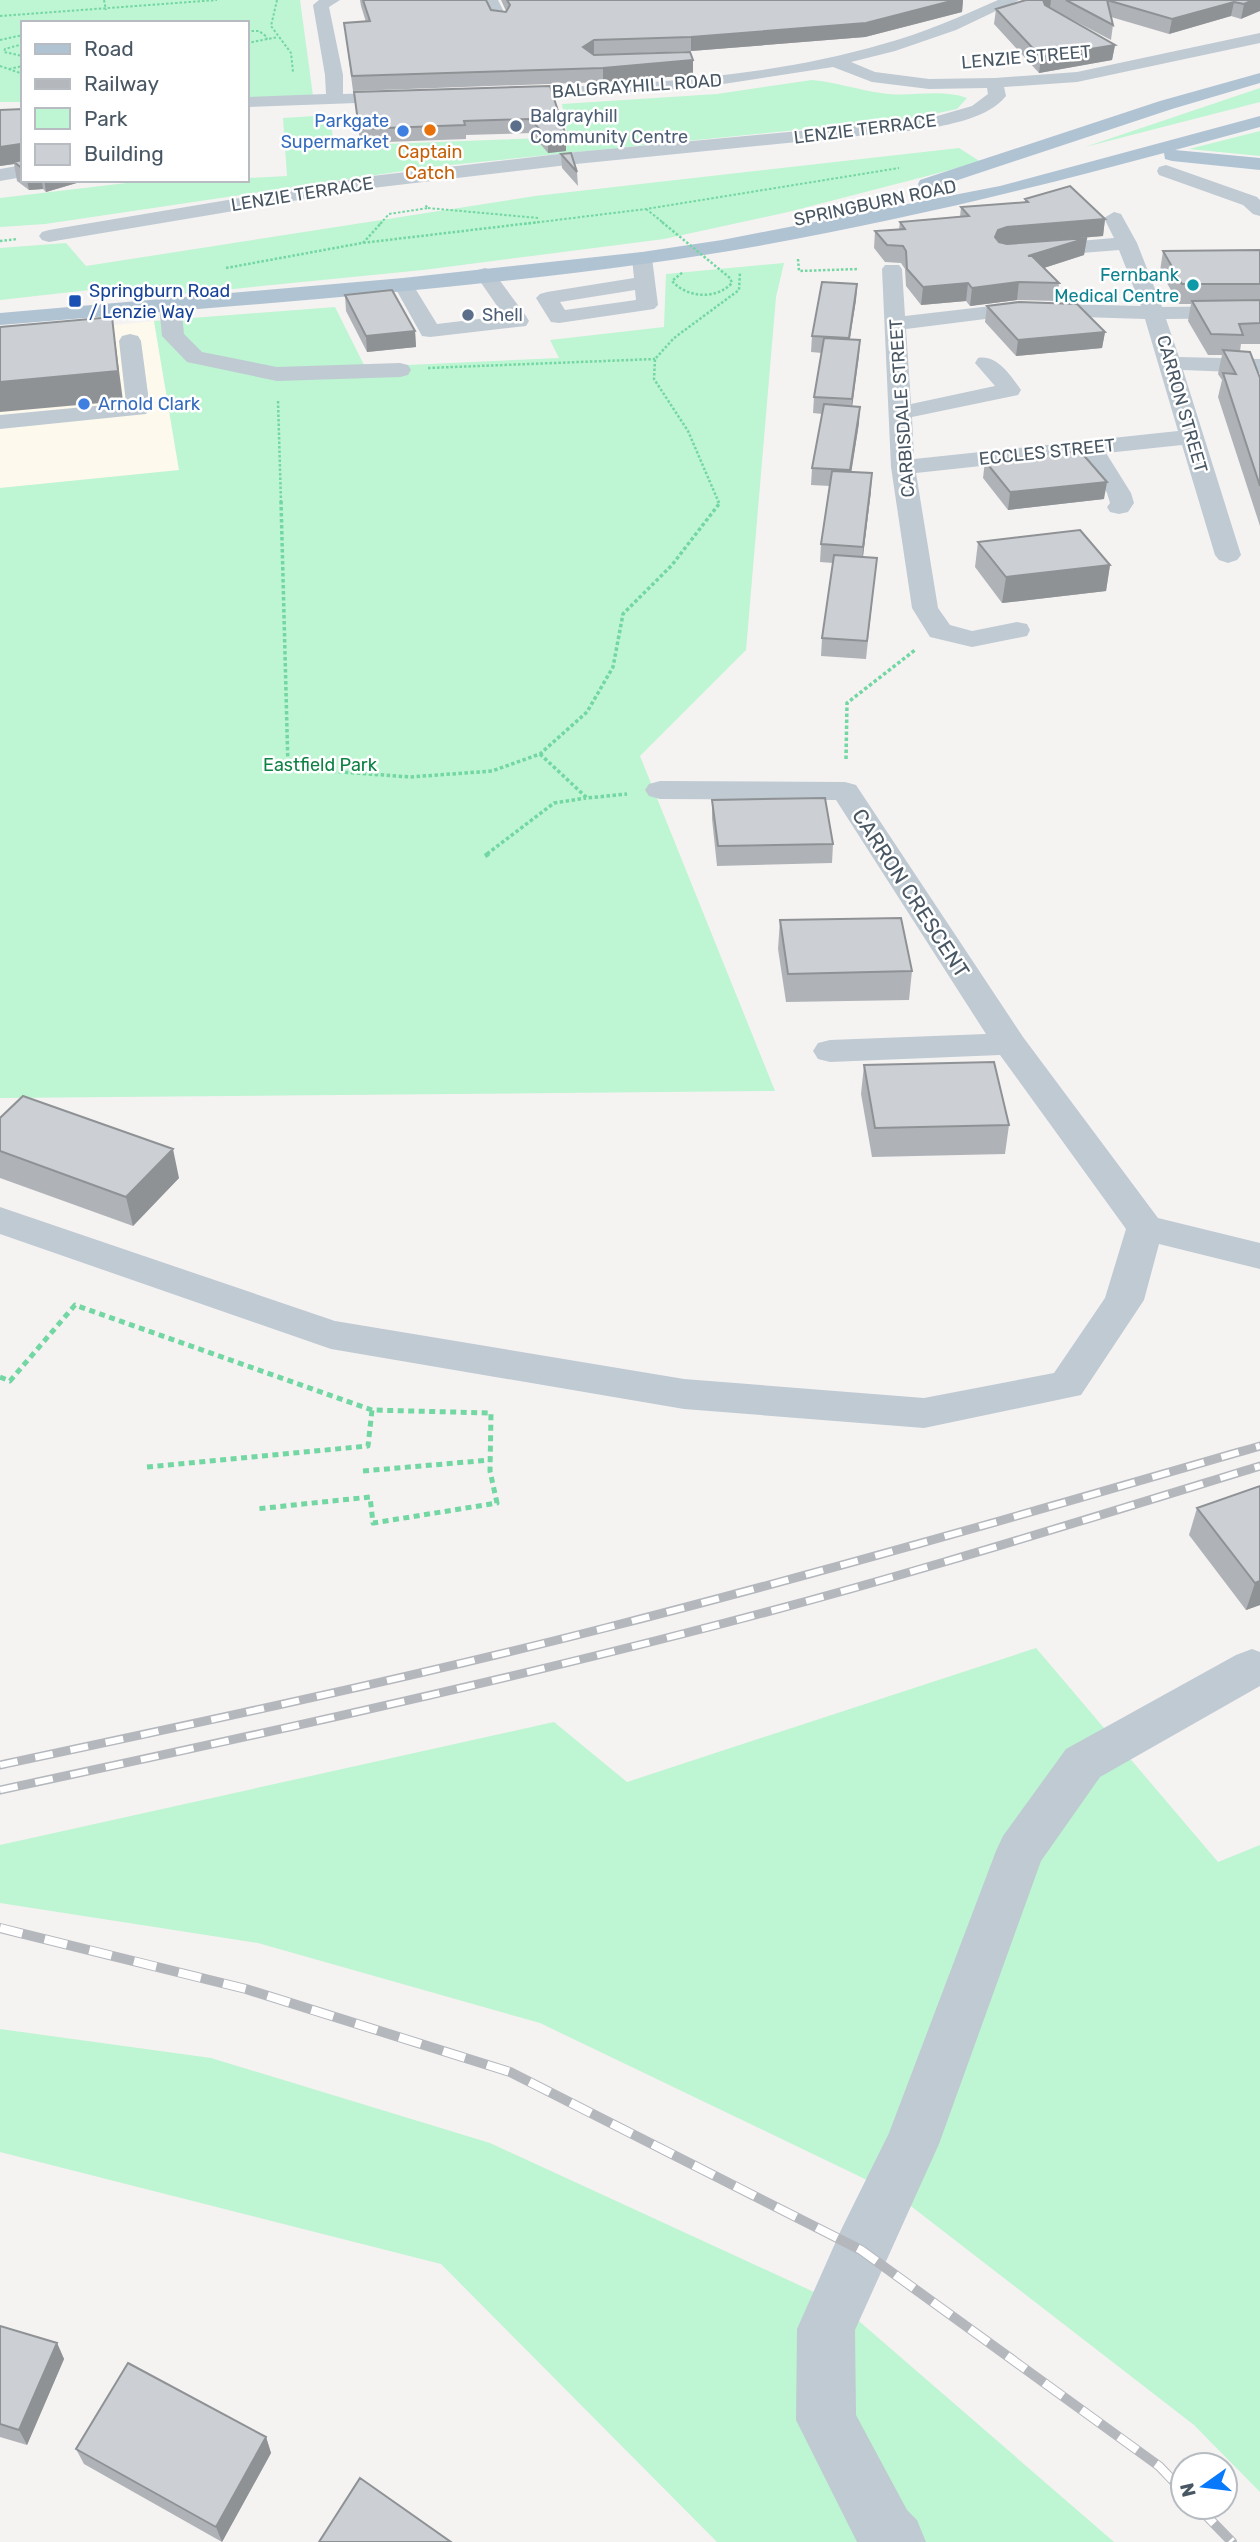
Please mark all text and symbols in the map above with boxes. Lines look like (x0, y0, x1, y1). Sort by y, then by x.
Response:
legend (21, 21, 248, 182)
text: Road (84, 36, 134, 61)
street label: LENZIE STREET (960, 40, 1092, 74)
street label: BALGRAYHILL ROAD (551, 69, 723, 103)
text: Railway (84, 71, 159, 96)
place label: Balgrayhill Community Centre (530, 105, 688, 148)
text: Park (84, 106, 128, 131)
street label: LENZIE TERRACE (792, 109, 938, 149)
place label: Parkgate Supermarket (281, 110, 389, 153)
marker: Balgrayhill Community Centre (508, 118, 524, 134)
marker: Captain Catch (422, 122, 438, 138)
marker: Parkgate Supermarket (395, 123, 411, 139)
text: Building (84, 141, 164, 166)
place label: Captain Catch (398, 141, 462, 184)
street label: LENZIE TERRACE (229, 172, 375, 216)
street label: SPRINGBURN ROAD (792, 175, 958, 231)
place label: Fernbank Medical Centre (1054, 264, 1180, 307)
marker: Fernbank Medical Centre (1185, 277, 1201, 293)
place label: Springburn Road / Lenzie Way (89, 280, 230, 323)
marker: Springburn Road / Lenzie Way (67, 293, 83, 309)
place label: Shell (482, 304, 523, 326)
marker: Shell (460, 307, 476, 323)
street label: CARBISDALE STREET (885, 318, 919, 498)
street label: CARRON STREET (1152, 333, 1212, 475)
place label: Arnold Clark (98, 393, 201, 415)
marker: Arnold Clark (76, 396, 92, 412)
street label: ECCLES STREET (978, 434, 1116, 470)
park label: Eastfield Park (263, 754, 378, 776)
street label: CARRON CRESCENT (847, 804, 975, 982)
north arrow (1169, 2451, 1239, 2521)
text: N (1175, 2481, 1201, 2499)

